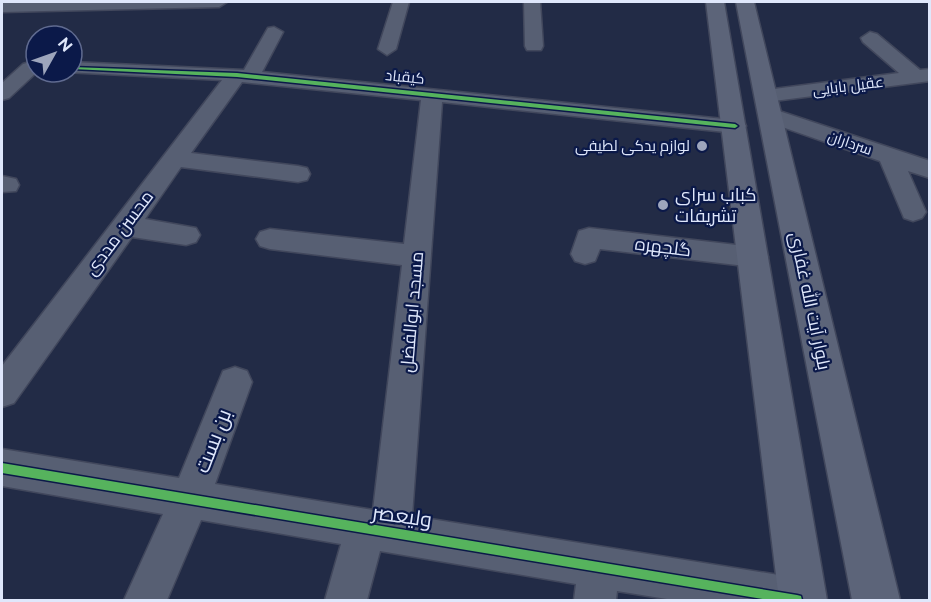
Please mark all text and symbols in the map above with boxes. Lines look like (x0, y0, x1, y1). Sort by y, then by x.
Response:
north arrow (24, 24, 84, 84)
text: N (54, 34, 76, 55)
street label: کیقباد (384, 66, 426, 88)
street label: عقیل بابایی (812, 73, 885, 100)
street label: سرداران (825, 127, 875, 160)
place label: لوازم یدکی لطیفی (575, 137, 690, 156)
marker: لوازم یدکی لطیفی (695, 139, 709, 153)
place label: کباب سرای تشریفات (675, 184, 757, 227)
street label: محسن مددی (80, 186, 158, 280)
marker: کباب سرای تشریفات (656, 198, 670, 212)
street label: بلوار آیت الله غفاری (785, 230, 836, 372)
street label: گلچهره (634, 233, 692, 262)
street label: مسجد ابوالفضل (396, 251, 428, 373)
street label: بن بست (189, 405, 237, 477)
street label: ولیعصر (370, 499, 434, 532)

